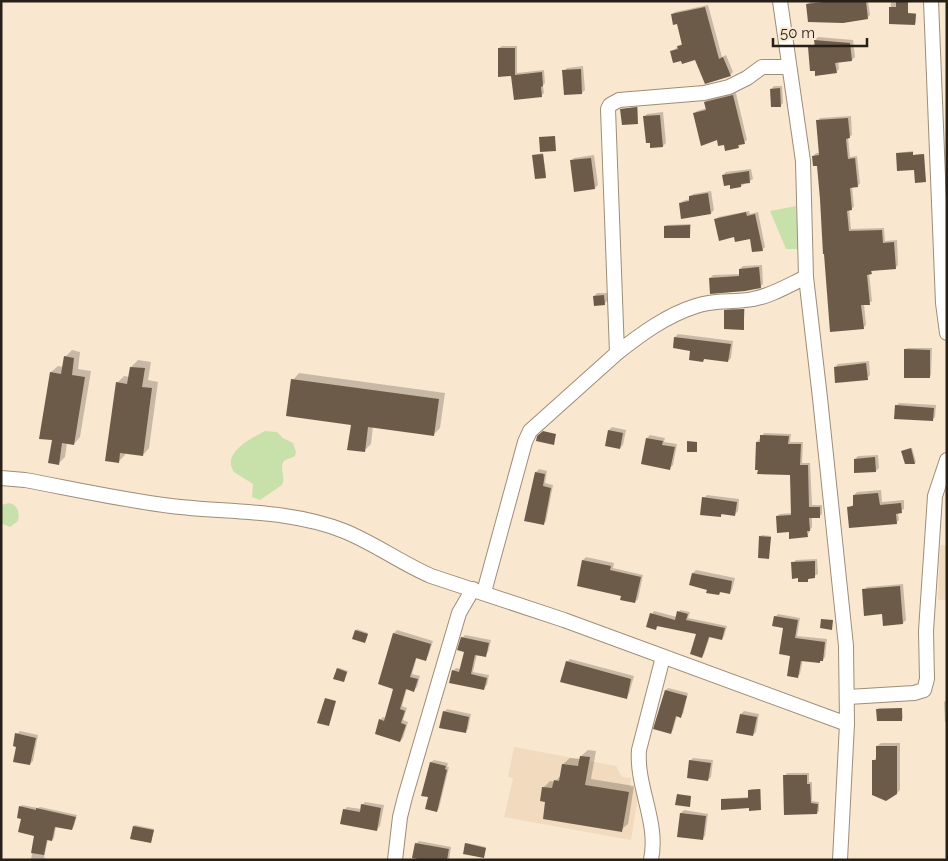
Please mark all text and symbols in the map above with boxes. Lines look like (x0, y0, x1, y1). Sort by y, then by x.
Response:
scale bar (773, 15, 867, 47)
text: 50 m (780, 24, 815, 42)

